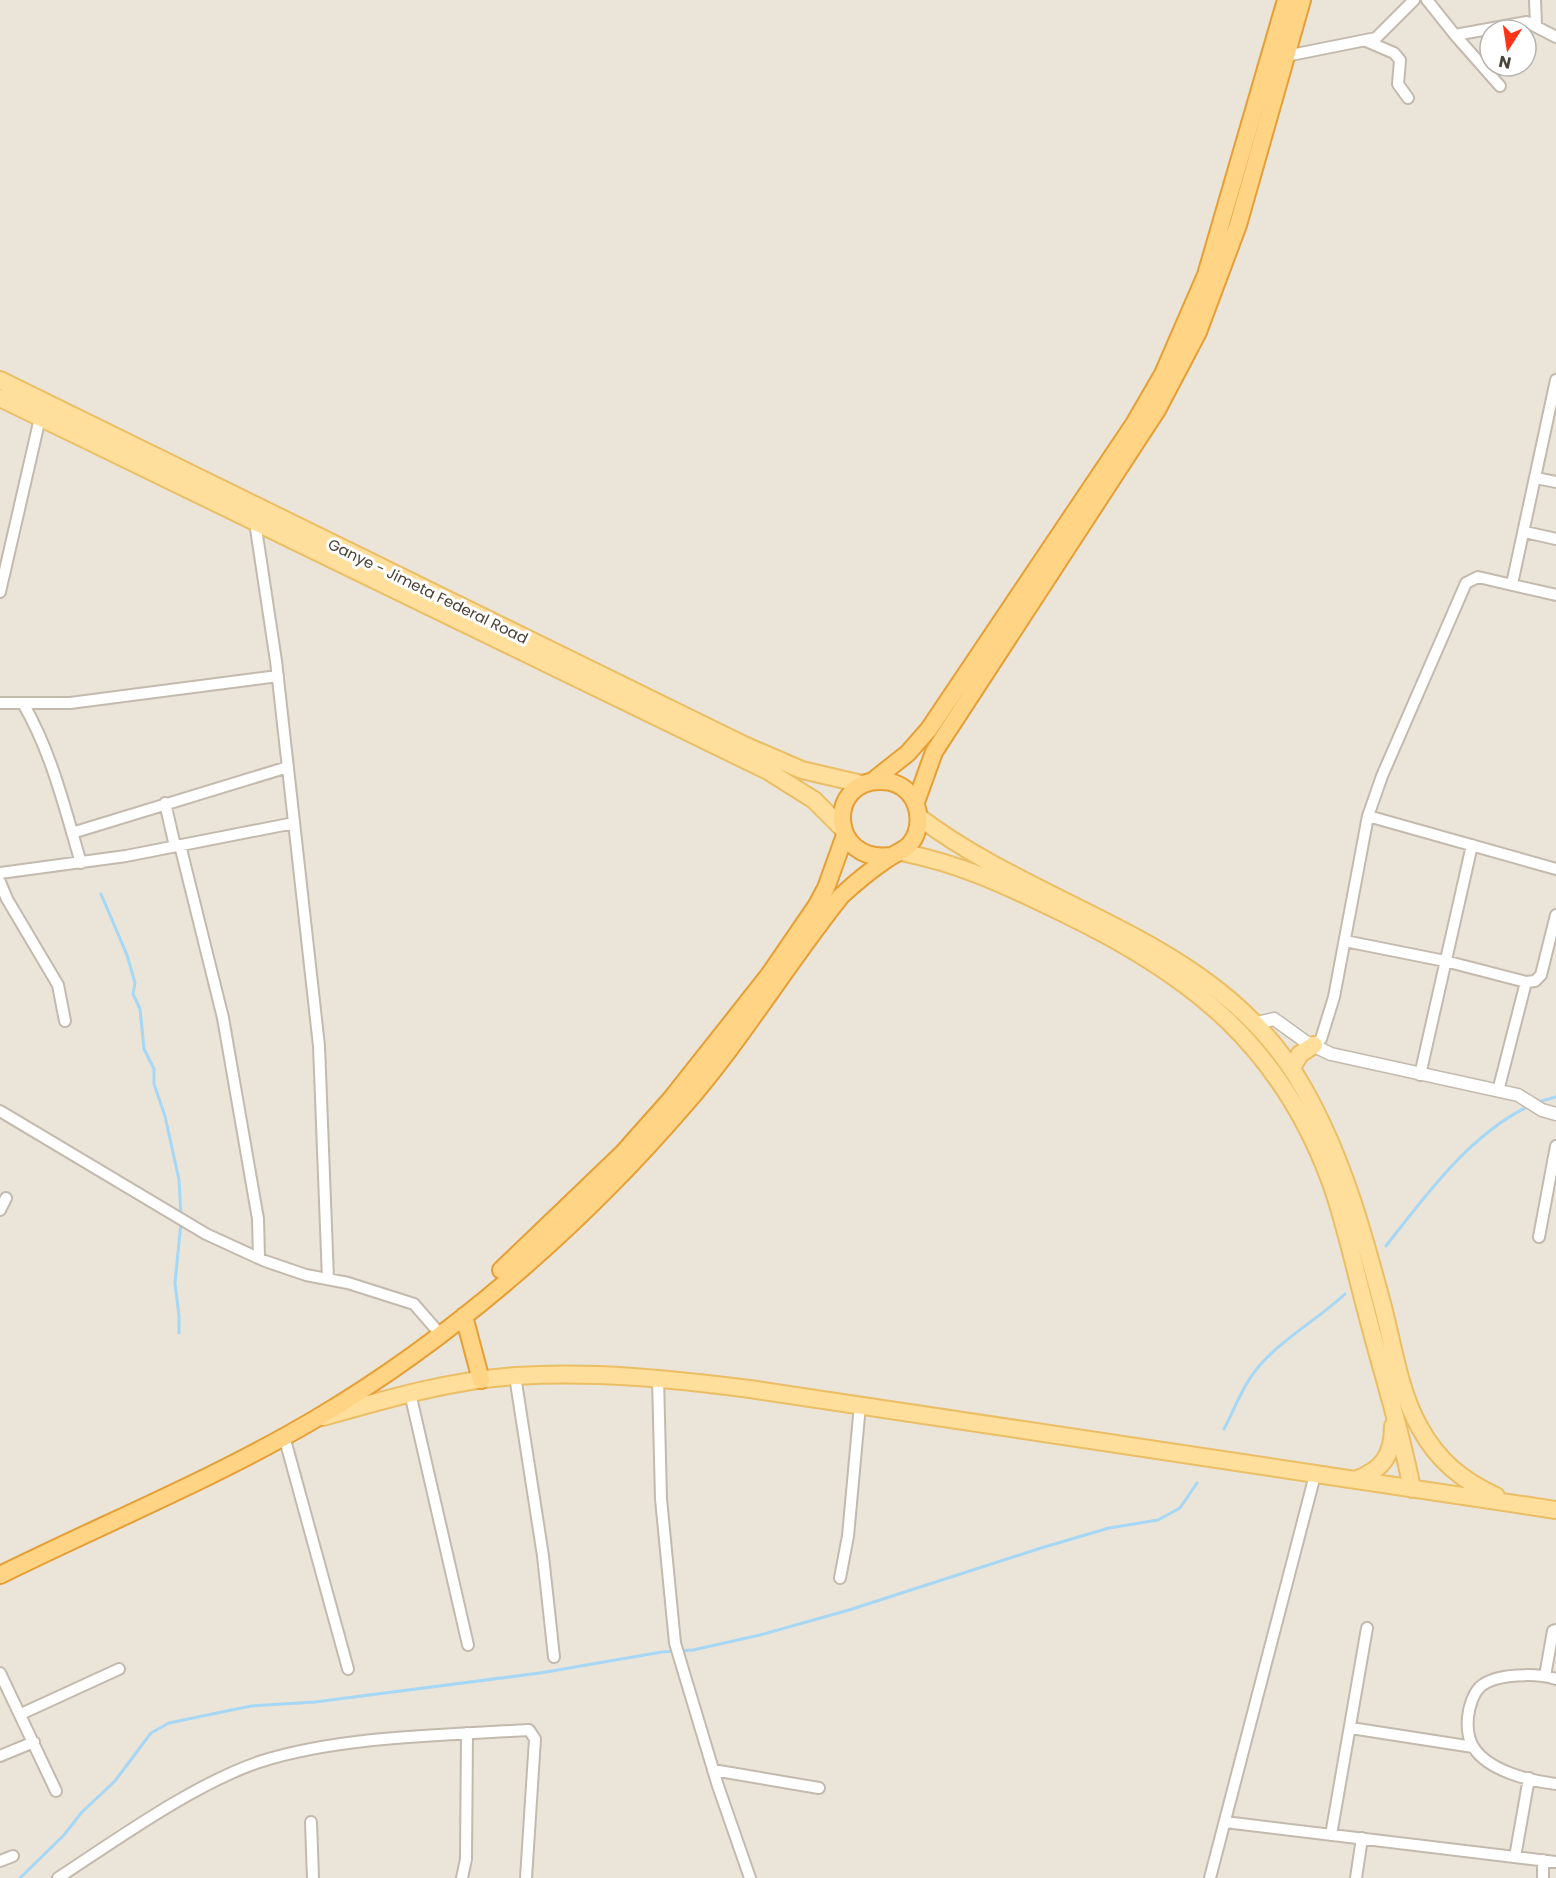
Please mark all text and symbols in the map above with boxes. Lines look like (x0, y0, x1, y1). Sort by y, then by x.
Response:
north arrow (1478, 18, 1538, 78)
text: N (1497, 50, 1513, 75)
street label: Ganye - Jimeta Federal Road (324, 533, 532, 649)

